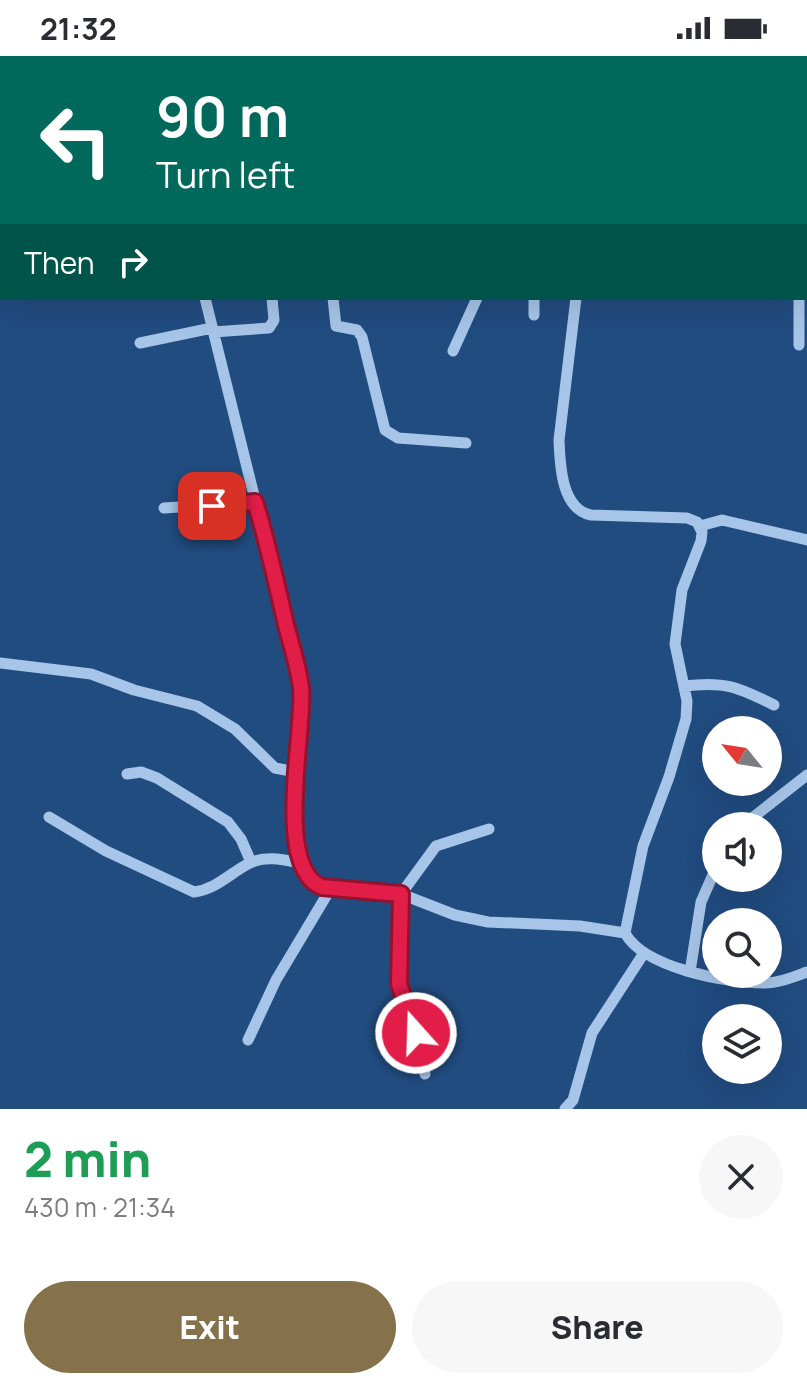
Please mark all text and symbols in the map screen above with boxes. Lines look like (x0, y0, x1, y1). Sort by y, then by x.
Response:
text: 21:32 (40, 8, 117, 49)
text: 90 m (156, 77, 289, 154)
icon: left (24, 88, 128, 192)
text: Turn left (156, 150, 295, 199)
icon: right (111, 240, 155, 284)
text: Then (24, 242, 95, 283)
pin (178, 472, 246, 540)
icon: arrive (190, 484, 234, 528)
north arrow (702, 716, 782, 796)
map controls (702, 716, 782, 1084)
button: sound (702, 812, 782, 892)
button: search (702, 908, 782, 988)
position arrow (374, 991, 458, 1075)
button: layers (702, 1004, 782, 1084)
text: 2 min (24, 1126, 151, 1191)
button: close (699, 1135, 783, 1219)
text: 430 m · 21:34 (24, 1189, 176, 1225)
button: Exit (24, 1281, 396, 1373)
button: Share (412, 1281, 783, 1373)

